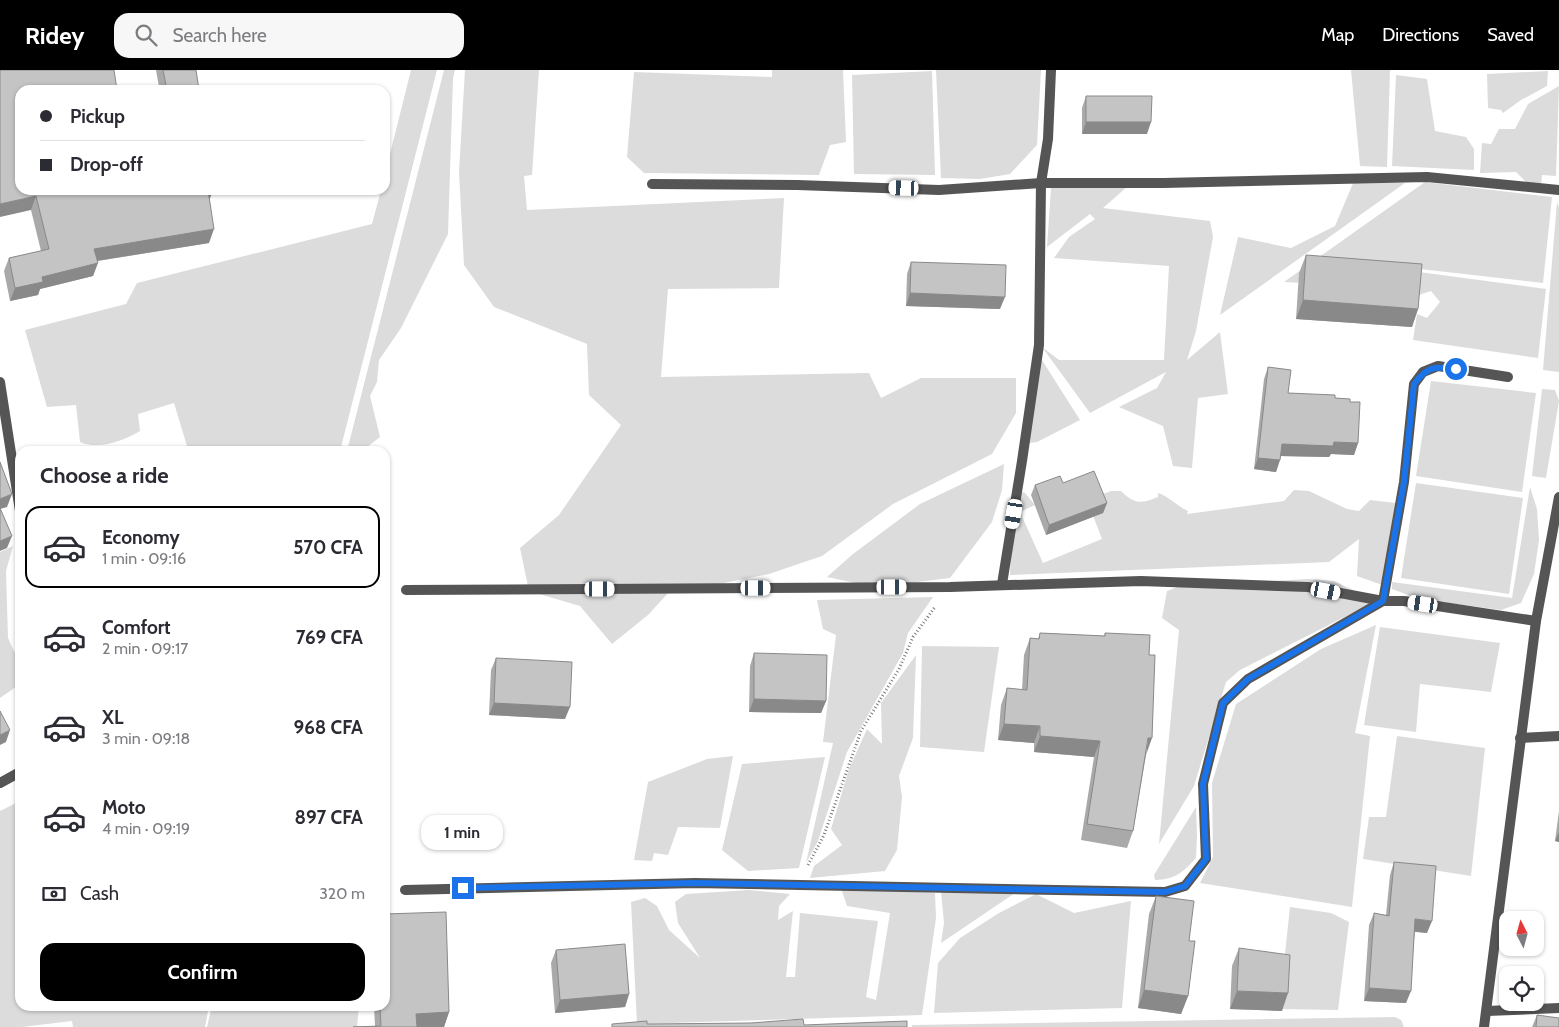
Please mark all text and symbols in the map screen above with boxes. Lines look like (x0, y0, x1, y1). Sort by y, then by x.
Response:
search box (114, 13, 464, 58)
text: Ridey (25, 21, 84, 50)
icon: search (132, 21, 160, 49)
text: Search here (172, 24, 267, 47)
text: Map (1321, 24, 1354, 46)
text: Directions (1382, 24, 1459, 46)
text: Saved (1487, 24, 1534, 46)
text: Pickup (70, 105, 125, 128)
text: Drop-off (70, 153, 143, 176)
car (888, 180, 919, 196)
route start (1445, 358, 1467, 380)
text: Choose a ride (40, 462, 169, 489)
car (1004, 498, 1023, 530)
icon: car (42, 525, 87, 570)
text: Economy (102, 526, 180, 549)
text: 570 CFA (293, 536, 363, 559)
text: 1 min · 09:16 (102, 549, 186, 568)
car (877, 580, 907, 595)
car (741, 581, 771, 596)
car (1309, 581, 1342, 601)
car (585, 582, 615, 597)
car (1407, 594, 1438, 614)
icon: car (42, 615, 87, 660)
text: Comfort (102, 616, 171, 639)
text: 769 CFA (296, 626, 363, 649)
text: 2 min · 09:17 (102, 639, 188, 658)
icon: car (42, 705, 87, 750)
text: XL (102, 706, 123, 729)
text: 968 CFA (293, 716, 363, 739)
text: 3 min · 09:18 (102, 729, 190, 748)
icon: car (42, 795, 87, 840)
text: Moto (102, 796, 146, 819)
text: 897 CFA (294, 806, 363, 829)
callout: 1 min (422, 816, 504, 850)
text: 4 min · 09:19 (102, 819, 190, 838)
text: 1 min (444, 823, 480, 842)
route end (452, 877, 474, 899)
icon: cash (40, 880, 68, 908)
text: Cash (80, 882, 119, 905)
text: 320 m (319, 884, 365, 903)
north arrow (1499, 911, 1544, 956)
map controls (1499, 911, 1544, 1011)
button: Confirm (40, 943, 365, 1001)
button: locate (1499, 966, 1544, 1011)

